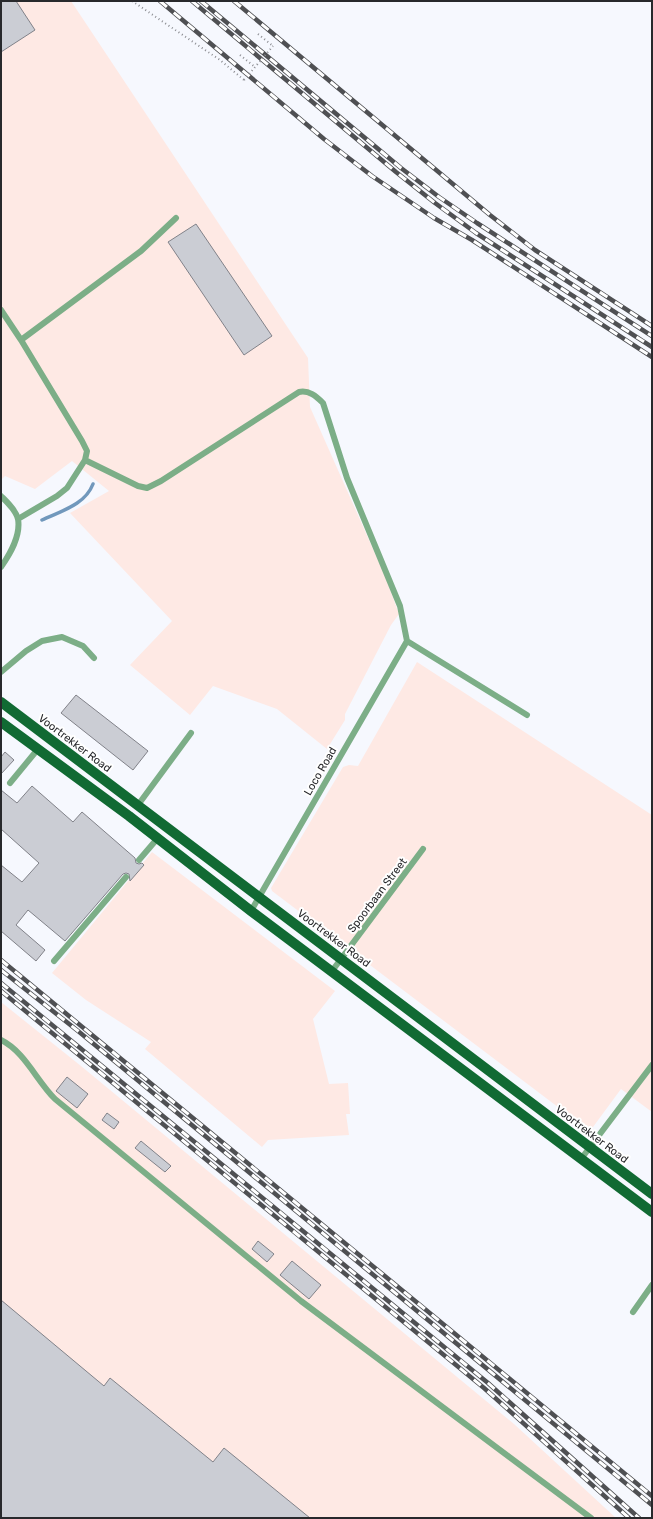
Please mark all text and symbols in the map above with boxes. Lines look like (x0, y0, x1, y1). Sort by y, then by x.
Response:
street label: Voortrekker Road (36, 712, 114, 775)
street label: Loco Road (301, 745, 339, 798)
street label: Spoorbaan Street (345, 855, 410, 935)
street label: Voortrekker Road (295, 907, 373, 970)
street label: Voortrekker Road (553, 1103, 631, 1166)

